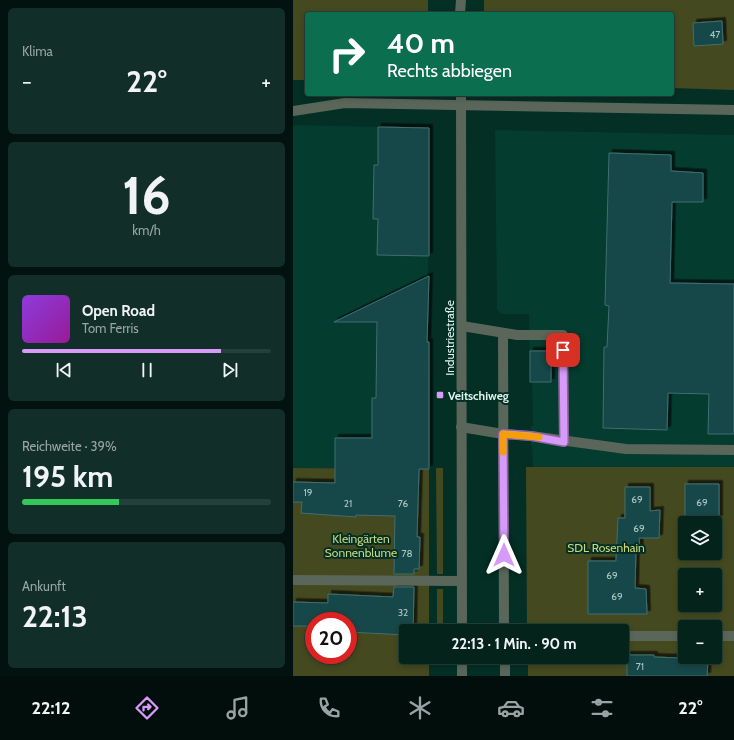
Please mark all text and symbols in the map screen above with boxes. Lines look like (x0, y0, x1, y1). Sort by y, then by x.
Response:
text: 40 m (387, 26, 455, 60)
icon: right (321, 28, 373, 80)
house number: 47 (710, 28, 720, 41)
text: Klima (22, 43, 53, 59)
text: Rechts abbiegen (387, 60, 512, 82)
text: 22° (126, 63, 167, 100)
text: − (22, 68, 32, 95)
text: + (261, 68, 271, 95)
text: 16 (122, 164, 171, 227)
text: km/h (132, 222, 161, 238)
street label: Industriestraße (442, 300, 457, 376)
text: Open Road (82, 302, 155, 320)
text: Tom Ferris (82, 320, 139, 336)
pin (546, 333, 580, 367)
icon: arrive (552, 339, 574, 361)
icon: previous (53, 359, 75, 381)
icon: pause (136, 359, 158, 381)
icon: next (219, 359, 241, 381)
place label: Veitschiweg (448, 388, 509, 403)
marker: Veitschiweg (435, 390, 445, 400)
text: Reichweite · 39% (22, 438, 117, 454)
text: 195 km (22, 458, 113, 495)
house number: 19 (304, 486, 313, 499)
house number: 69 (631, 493, 643, 506)
house number: 69 (696, 496, 708, 509)
house number: 21 (344, 497, 352, 510)
house number: 76 (398, 497, 409, 510)
map controls (678, 516, 722, 664)
button: layers (678, 516, 722, 560)
house number: 69 (633, 522, 645, 535)
park label: Kleingärten Sonnenblume (325, 531, 397, 560)
position arrow (483, 534, 525, 576)
park label: SDL Rosenhain (567, 540, 645, 555)
house number: 78 (401, 547, 413, 560)
button: + (678, 568, 722, 612)
house number: 69 (606, 569, 618, 582)
text: Ankunft (22, 578, 66, 594)
house number: 69 (611, 590, 623, 603)
text: 22:13 (22, 598, 88, 635)
house number: 32 (398, 606, 408, 619)
speed limit sign: 20 (305, 612, 357, 664)
button: − (678, 620, 722, 664)
text: 22:13 · 1 Min. · 90 m (451, 635, 577, 653)
house number: 71 (636, 660, 644, 673)
icon: directions (133, 694, 161, 722)
icon: music (224, 694, 252, 722)
icon: phone (315, 694, 343, 722)
icon: climate (406, 694, 434, 722)
icon: car (497, 694, 525, 722)
icon: filters (588, 694, 616, 722)
text: 22:12 (31, 697, 71, 719)
text: 22° (678, 697, 703, 719)

